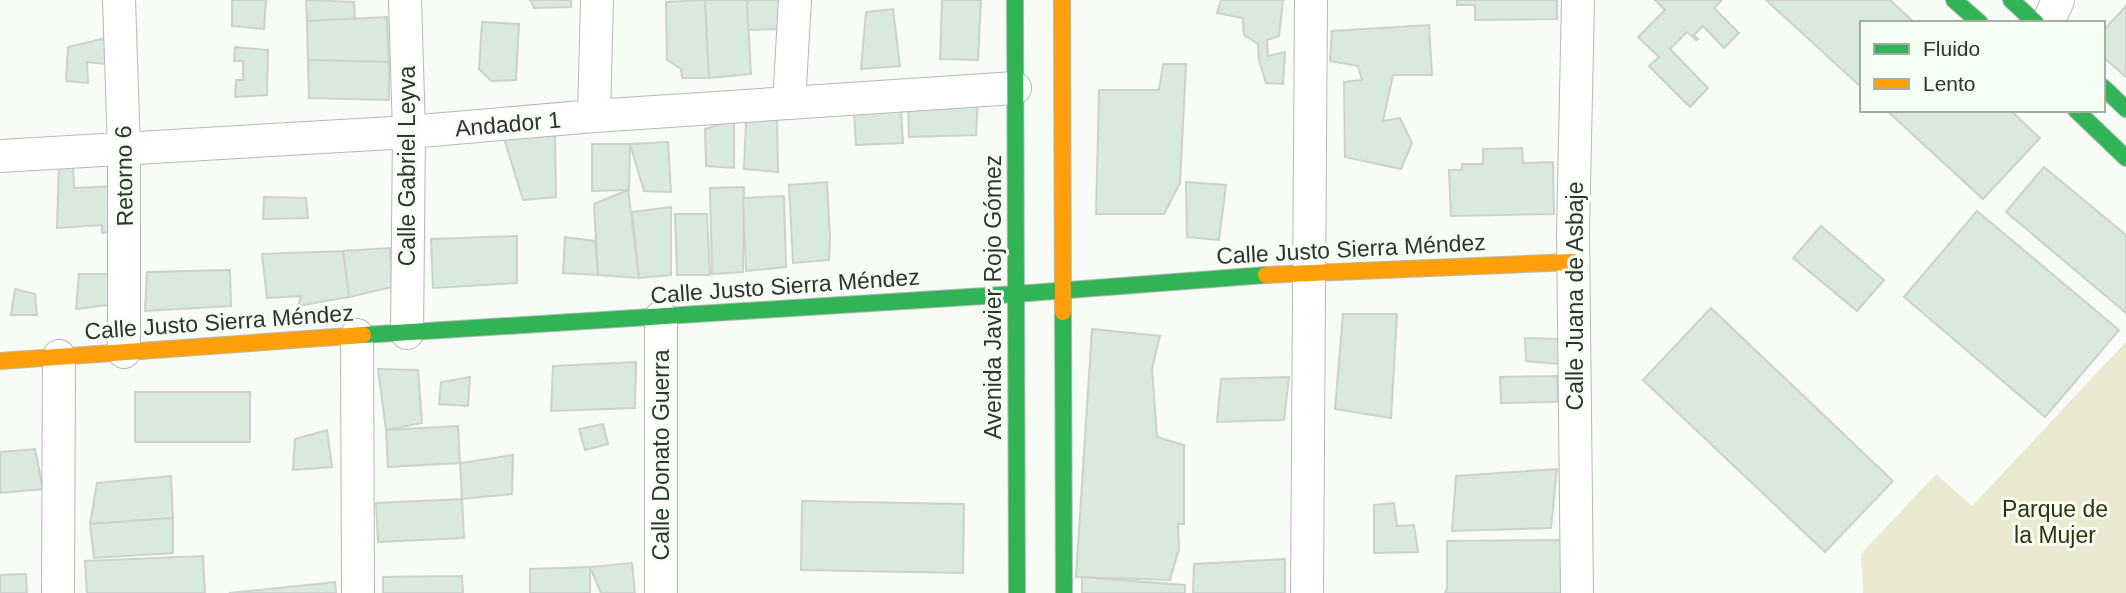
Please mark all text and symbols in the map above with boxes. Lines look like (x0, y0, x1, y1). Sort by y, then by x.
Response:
legend (1860, 21, 2105, 112)
text: Fluido (1923, 37, 1980, 60)
street label: Calle Gabriel Leyva (394, 65, 420, 266)
text: Lento (1923, 72, 1976, 95)
street label: Andador 1 (454, 106, 562, 142)
street label: Retorno 6 (110, 125, 138, 227)
street label: Avenida Javier Rojo Gómez (980, 155, 1006, 439)
street label: Calle Juana de Asbaje (1562, 182, 1588, 410)
street label: Calle Justo Sierra Méndez (1216, 229, 1486, 269)
street label: Calle Justo Sierra Méndez (650, 264, 920, 308)
street label: Calle Justo Sierra Méndez (84, 300, 354, 344)
street label: Calle Donato Guerra (648, 349, 674, 560)
park label: Parque de la Mujer (2002, 496, 2108, 548)

